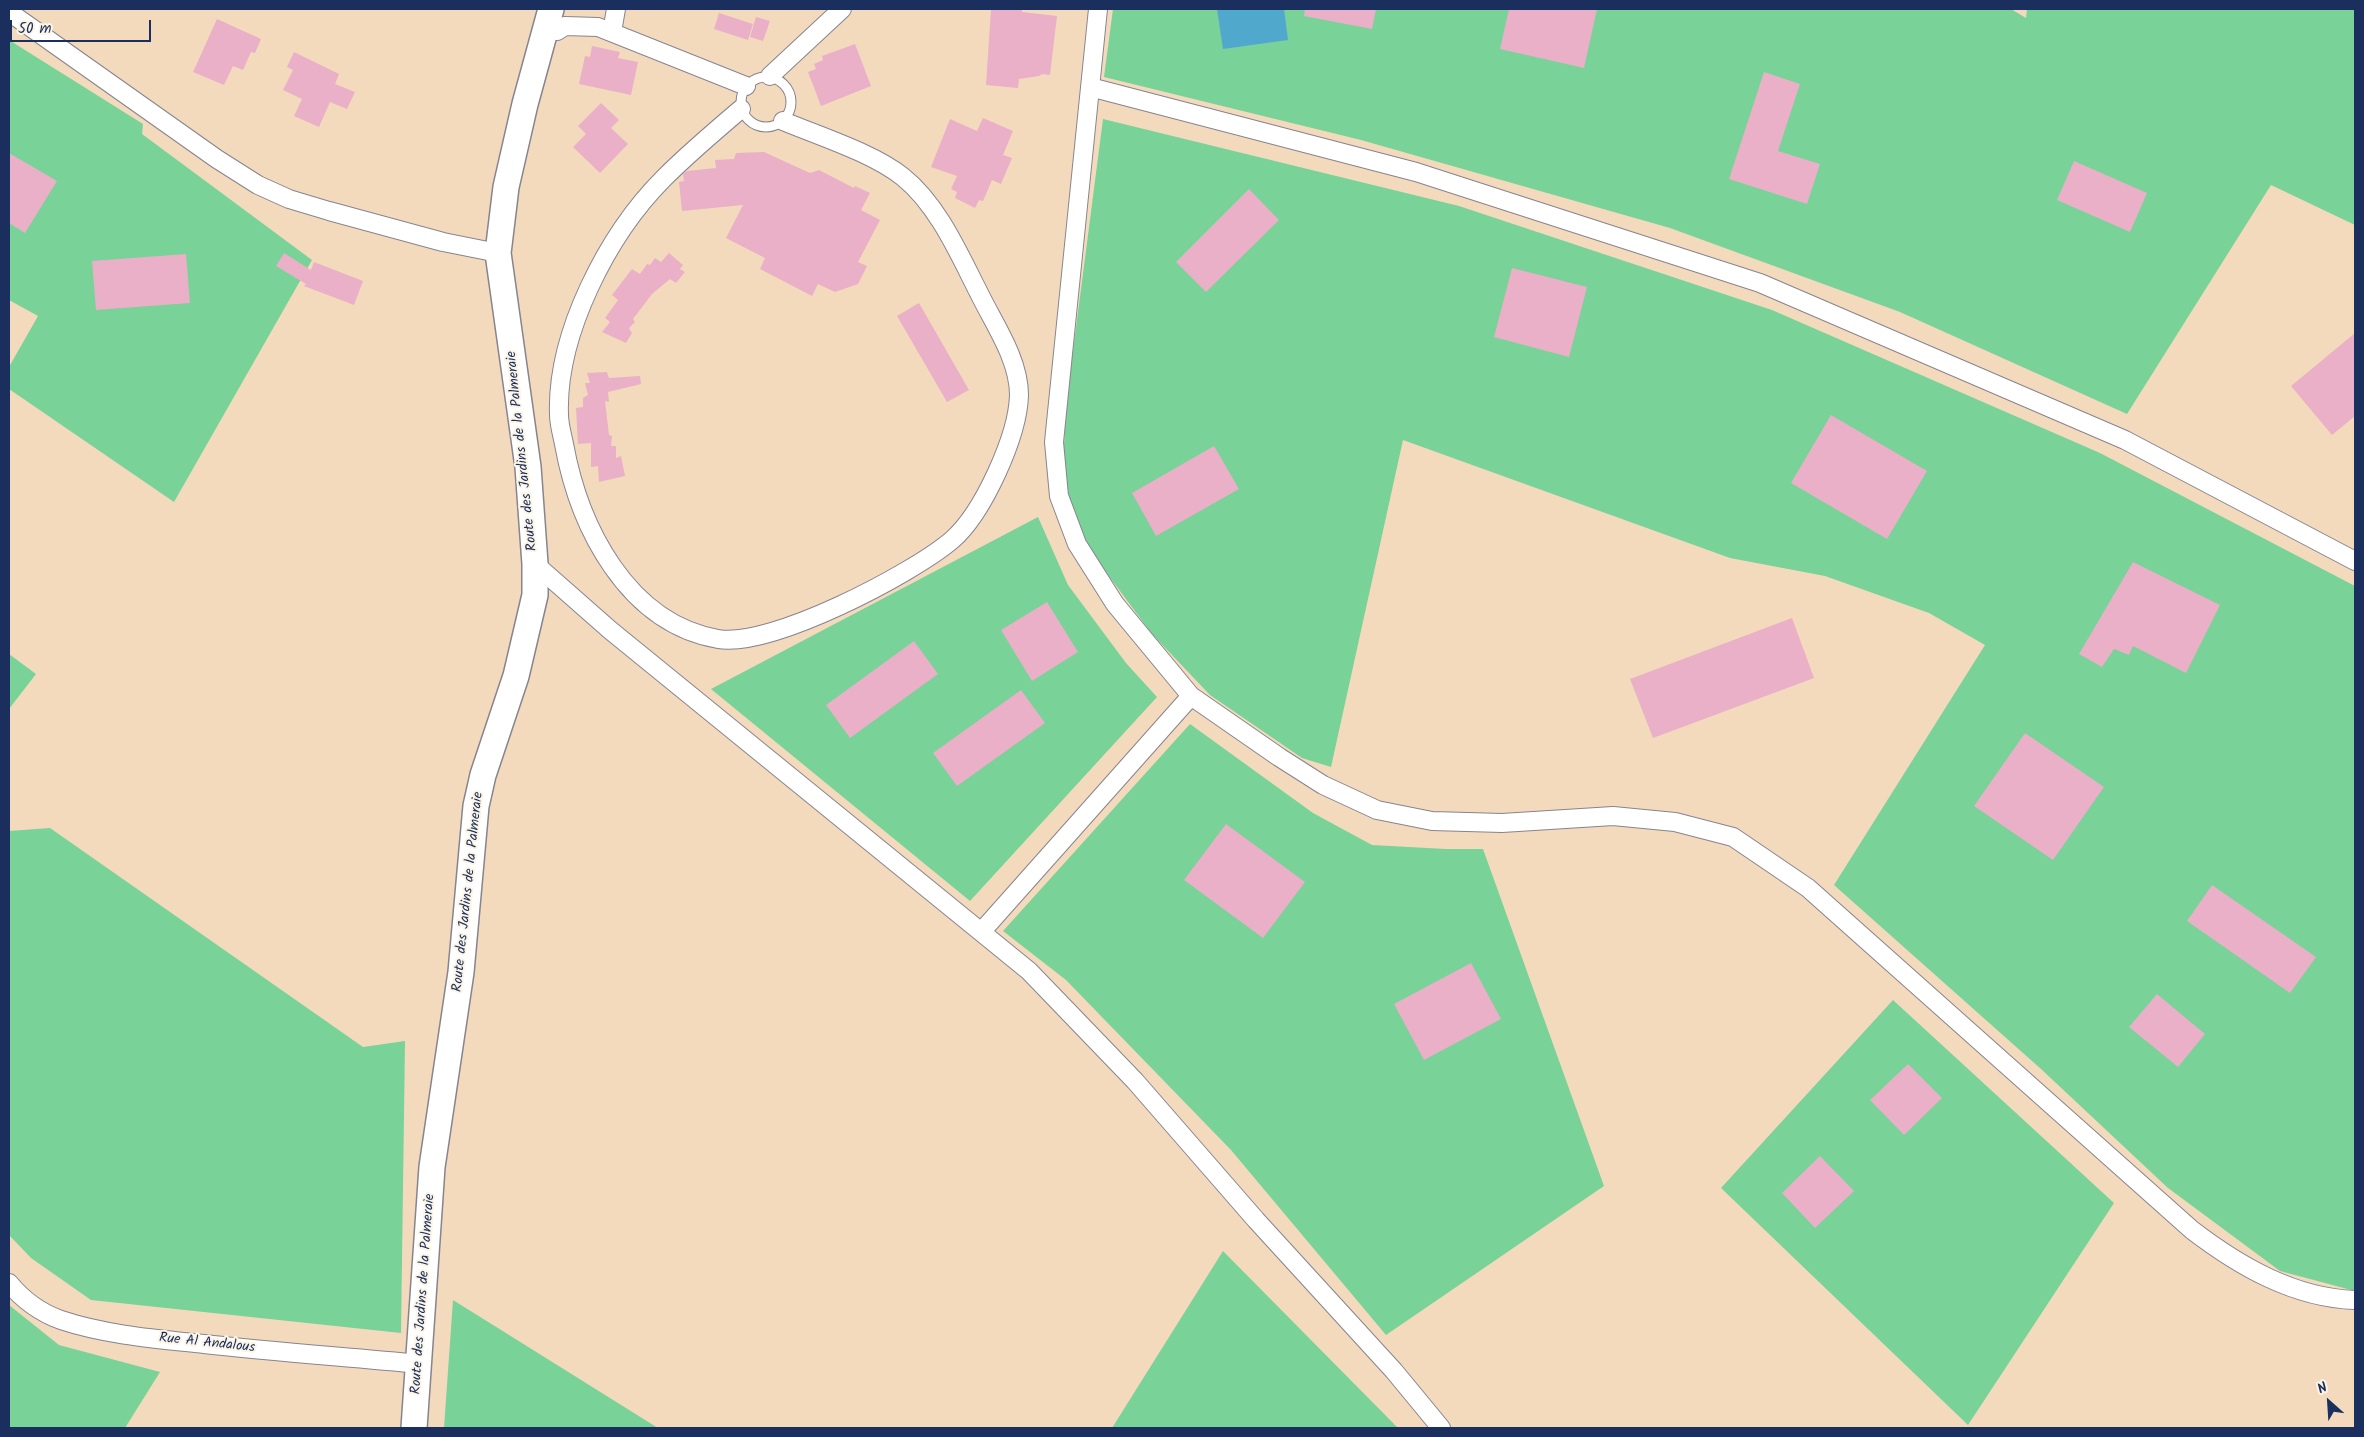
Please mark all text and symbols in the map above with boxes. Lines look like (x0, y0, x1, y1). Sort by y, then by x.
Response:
scale bar (12, 10, 154, 42)
text: 50 m (18, 17, 52, 41)
street label: Route des Jardins de la Palmeraie (504, 350, 542, 552)
street label: Route des Jardins de la Palmeraie (450, 791, 488, 993)
street label: Route des Jardins de la Palmeraie (409, 1193, 439, 1395)
street label: Rue Al Andalous (158, 1331, 256, 1357)
north arrow (2304, 1377, 2354, 1427)
text: N (2314, 1377, 2331, 1400)

